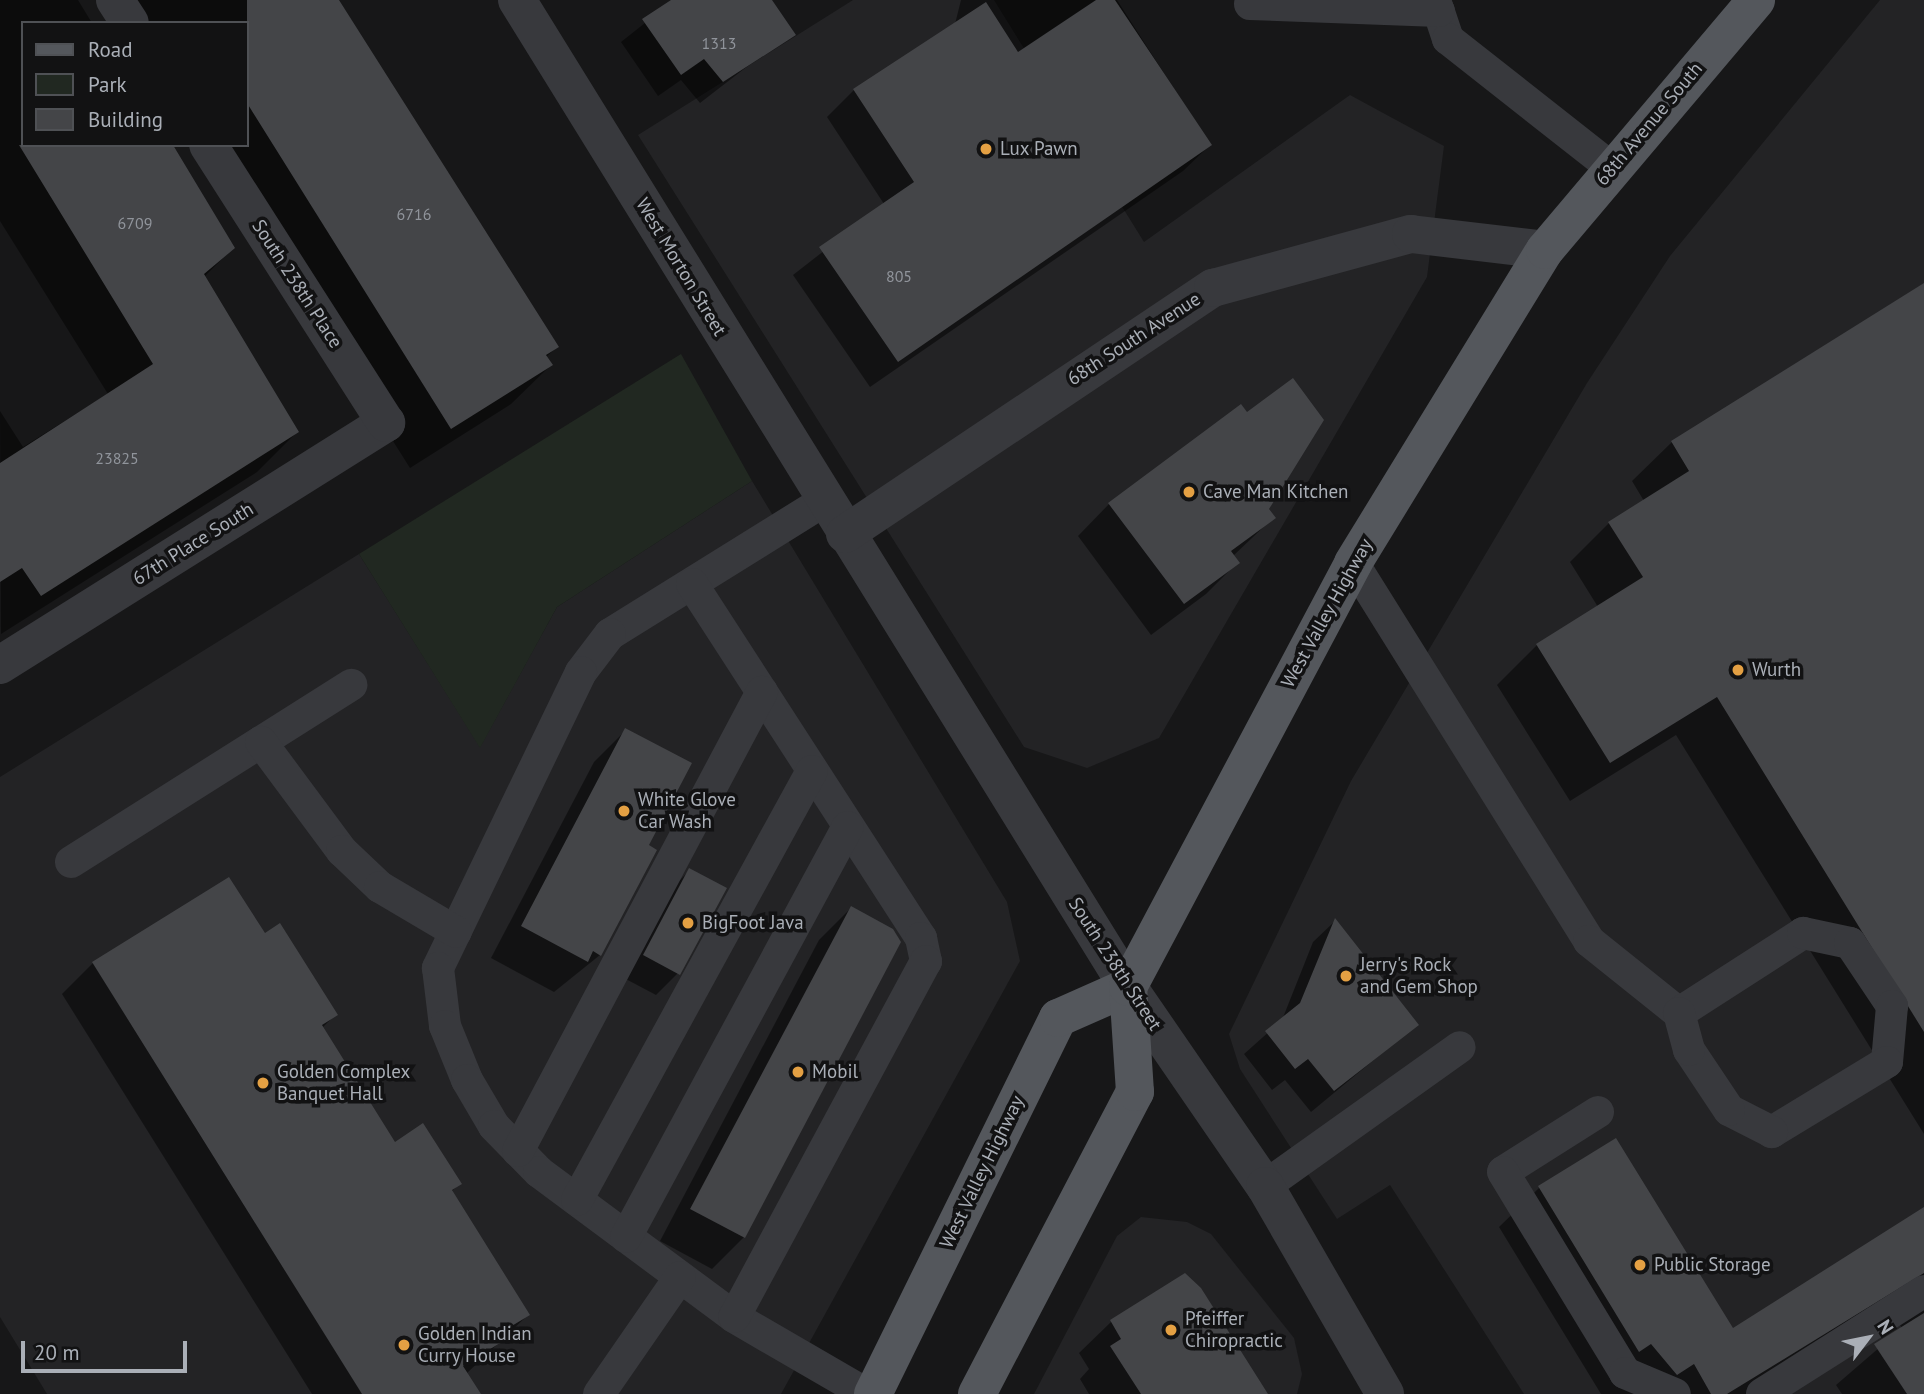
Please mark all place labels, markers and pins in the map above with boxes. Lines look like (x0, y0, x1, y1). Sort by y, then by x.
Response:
place label: Lux Pawn (1000, 138, 1078, 160)
marker: Lux Pawn (978, 141, 994, 157)
place label: Cave Man Kitchen (1203, 481, 1348, 503)
marker: Cave Man Kitchen (1181, 484, 1197, 500)
place label: Wurth (1752, 659, 1801, 681)
marker: Wurth (1730, 662, 1746, 678)
place label: White Glove Car Wash (638, 789, 736, 833)
marker: White Glove Car Wash (616, 803, 632, 819)
place label: BigFoot Java (702, 912, 804, 934)
marker: BigFoot Java (680, 915, 696, 931)
place label: Jerry's Rock and Gem Shop (1360, 954, 1478, 998)
marker: Jerry's Rock and Gem Shop (1338, 968, 1354, 984)
place label: Golden Complex Banquet Hall (277, 1061, 410, 1105)
place label: Mobil (812, 1061, 858, 1083)
marker: Mobil (790, 1064, 806, 1080)
marker: Golden Complex Banquet Hall (255, 1075, 271, 1091)
place label: Public Storage (1654, 1254, 1771, 1276)
marker: Public Storage (1632, 1257, 1648, 1273)
place label: Pfeiffer Chiropractic (1185, 1308, 1283, 1352)
marker: Pfeiffer Chiropractic (1163, 1322, 1179, 1338)
place label: Golden Indian Curry House (418, 1323, 532, 1367)
marker: Golden Indian Curry House (396, 1337, 412, 1353)

